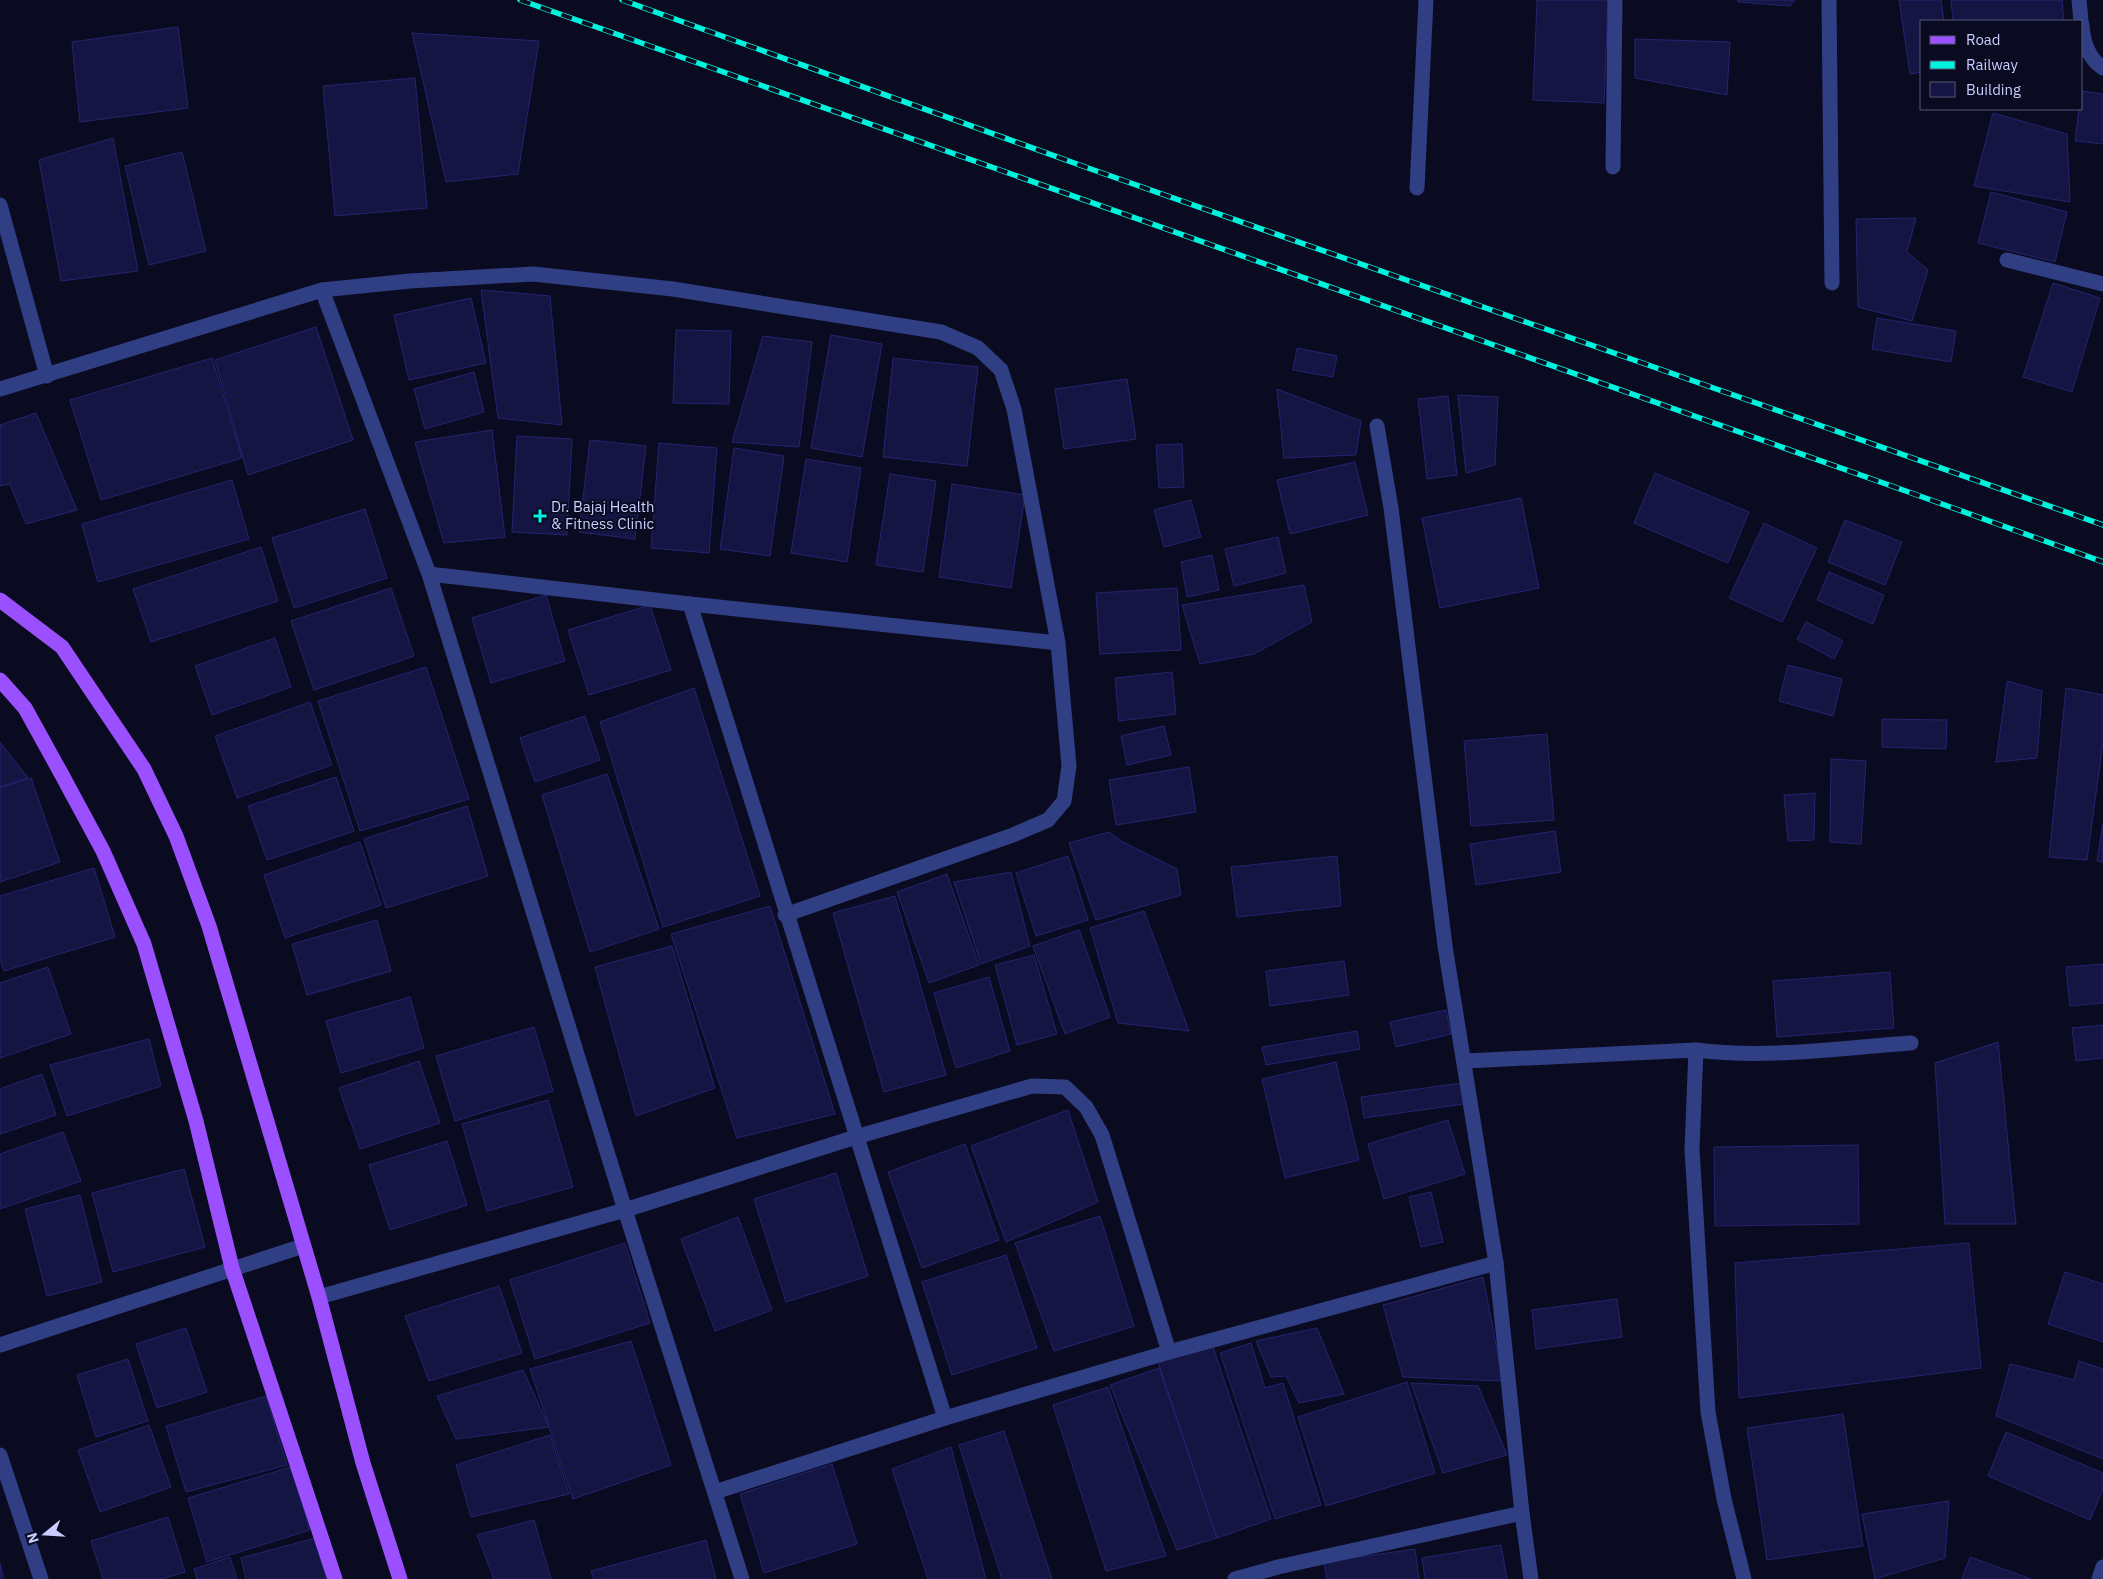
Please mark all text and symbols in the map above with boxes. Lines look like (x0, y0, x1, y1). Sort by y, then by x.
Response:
legend (1920, 20, 2083, 110)
text: Road (1966, 30, 2001, 49)
text: Railway (1966, 55, 2019, 74)
text: Building (1966, 80, 2021, 99)
place label: Dr. Bajaj Health & Fitness Clinic (551, 497, 655, 533)
marker: Dr. Bajaj Health & Fitness Clinic (533, 509, 547, 523)
north arrow (20, 1509, 70, 1559)
text: N (23, 1530, 43, 1546)

